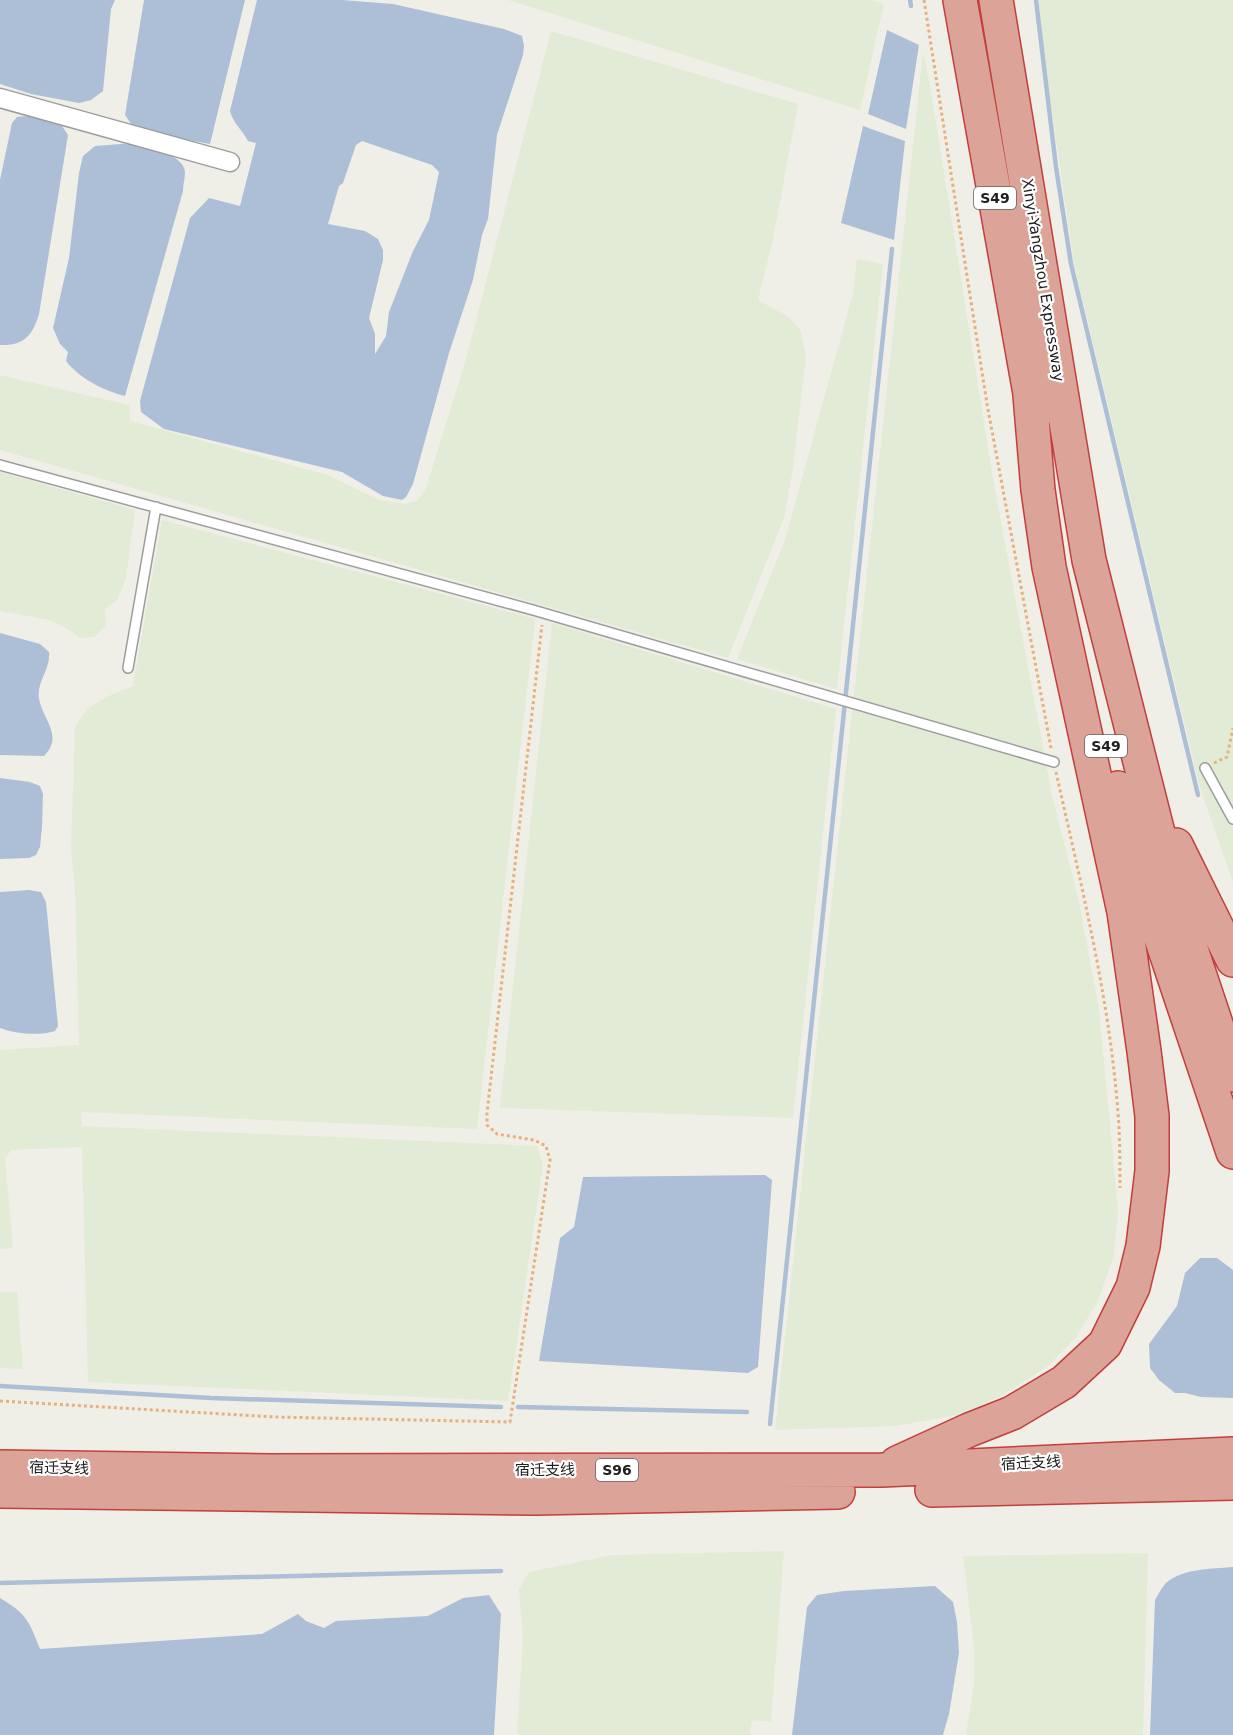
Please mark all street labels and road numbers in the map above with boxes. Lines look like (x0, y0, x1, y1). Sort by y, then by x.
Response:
street label: Xinyi-Yangzhou Expressway (1018, 177, 1068, 383)
road number: S49 (974, 187, 1016, 209)
road number: S49 (1085, 735, 1127, 757)
street label: 宿迁支线 (1001, 1452, 1061, 1474)
street label: 宿迁支线 (29, 1458, 89, 1478)
road number: S96 (596, 1459, 638, 1481)
street label: 宿迁支线 (515, 1461, 575, 1479)

